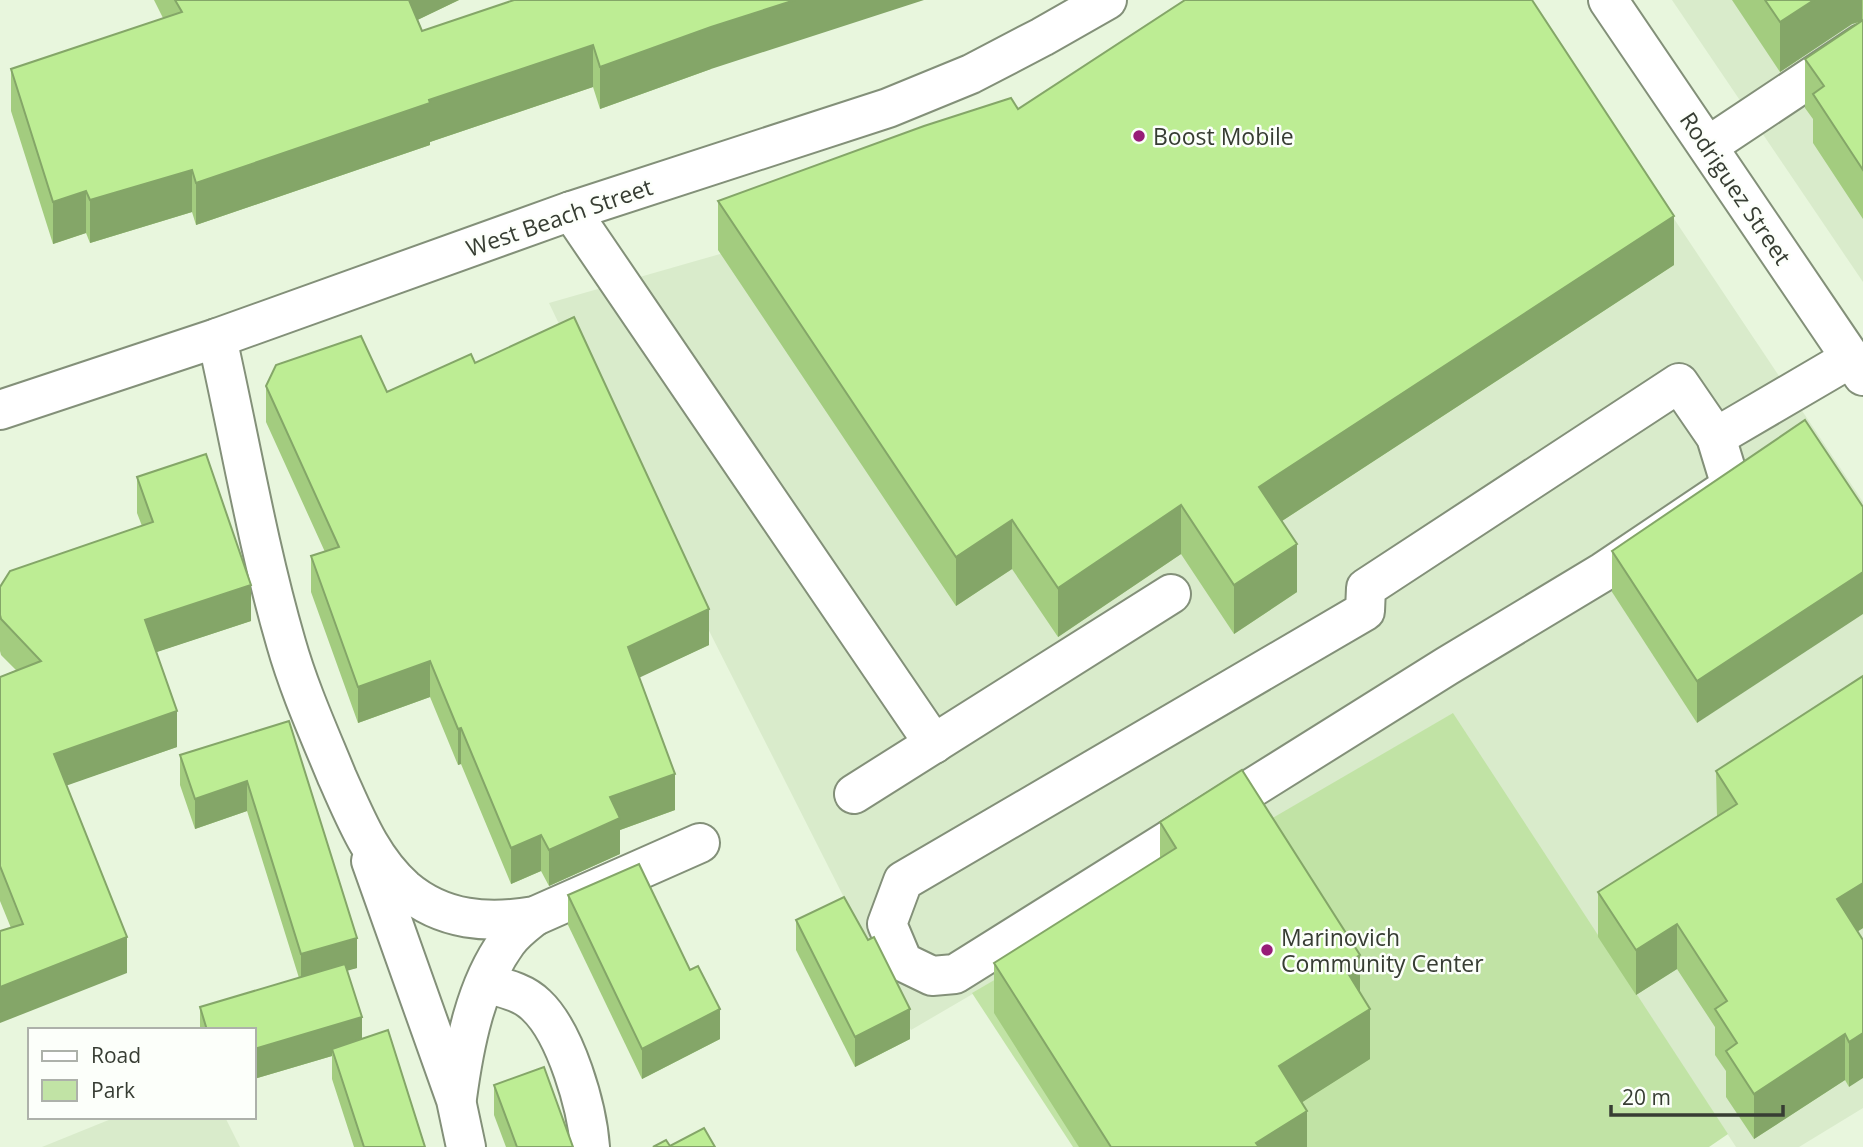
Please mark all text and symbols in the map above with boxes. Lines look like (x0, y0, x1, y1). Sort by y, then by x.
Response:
street label: Rodriguez Street (1673, 105, 1799, 271)
place label: Boost Mobile (1153, 120, 1294, 152)
marker: Boost Mobile (1131, 128, 1147, 144)
street label: West Beach Street (462, 170, 656, 264)
place label: Marinovich Community Center (1281, 921, 1484, 979)
marker: Marinovich Community Center (1259, 942, 1275, 958)
legend (28, 1028, 256, 1119)
text: Road (91, 1041, 141, 1069)
scale bar (1611, 1074, 1783, 1118)
text: Park (91, 1076, 135, 1104)
text: 20 m (1622, 1083, 1671, 1111)

